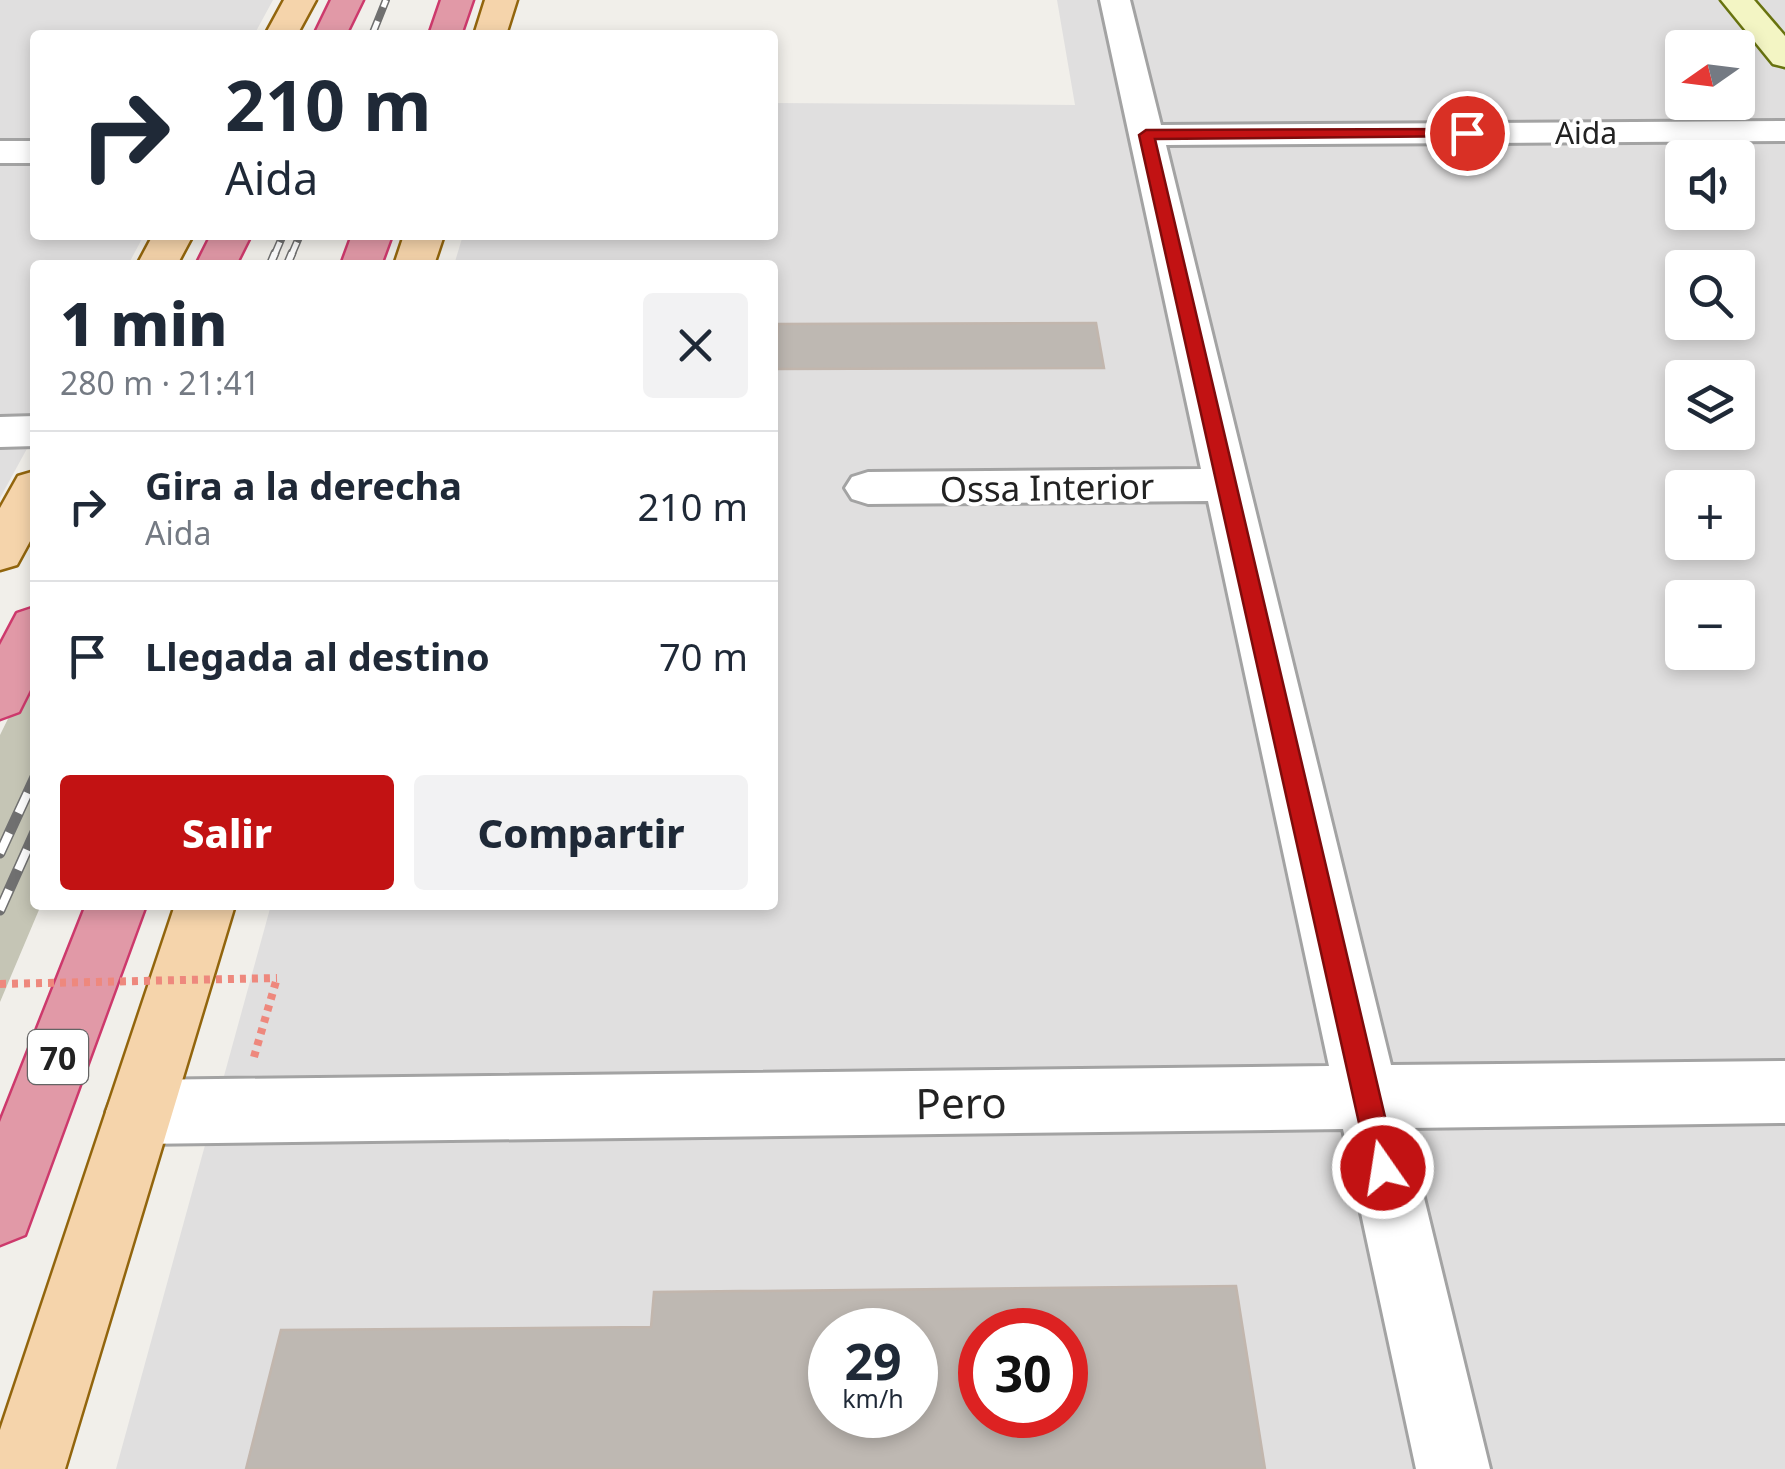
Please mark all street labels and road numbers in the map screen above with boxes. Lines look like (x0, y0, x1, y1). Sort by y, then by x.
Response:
street label: Aida (1555, 112, 1617, 153)
street label: Ossa Interior (939, 462, 1155, 512)
road number: 70 (28, 1030, 88, 1084)
street label: Pero (915, 1073, 1007, 1131)

